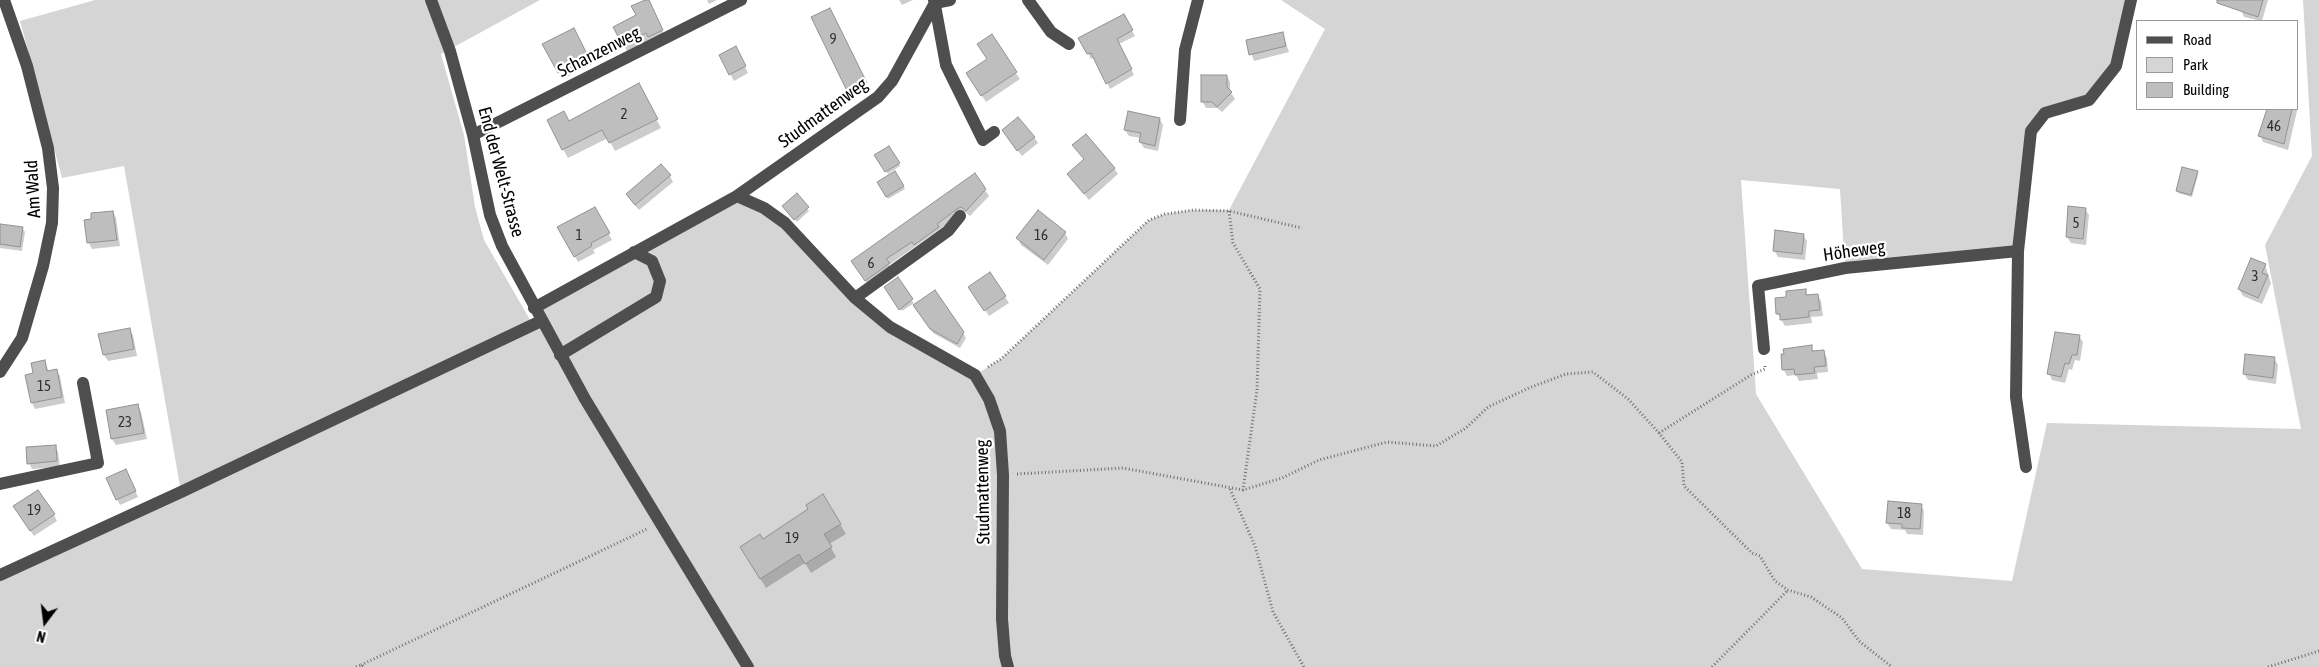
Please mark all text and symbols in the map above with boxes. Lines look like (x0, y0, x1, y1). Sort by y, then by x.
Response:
legend (2136, 20, 2299, 110)
street label: Schanzenweg (554, 22, 644, 82)
house number: 9 (829, 30, 837, 48)
text: Road (2183, 31, 2212, 48)
text: Park (2183, 56, 2208, 73)
street label: Studmattenweg (774, 73, 872, 153)
text: Building (2183, 81, 2229, 98)
street label: End der Welt-Strasse (473, 105, 529, 239)
house number: 2 (620, 105, 628, 123)
house number: 46 (2267, 117, 2281, 135)
street label: Am Wald (21, 159, 45, 219)
house number: 5 (2072, 214, 2080, 232)
house number: 1 (575, 226, 583, 244)
house number: 16 (1034, 226, 1048, 244)
street label: Höheweg (1822, 236, 1886, 266)
house number: 6 (867, 254, 875, 272)
house number: 3 (2251, 267, 2259, 285)
house number: 15 (37, 377, 51, 395)
house number: 23 (118, 413, 132, 431)
street label: Studmattenweg (971, 439, 995, 545)
house number: 19 (27, 501, 41, 519)
house number: 18 (1897, 504, 1911, 522)
house number: 19 (785, 529, 799, 547)
north arrow (20, 597, 70, 647)
text: N (35, 628, 47, 645)

